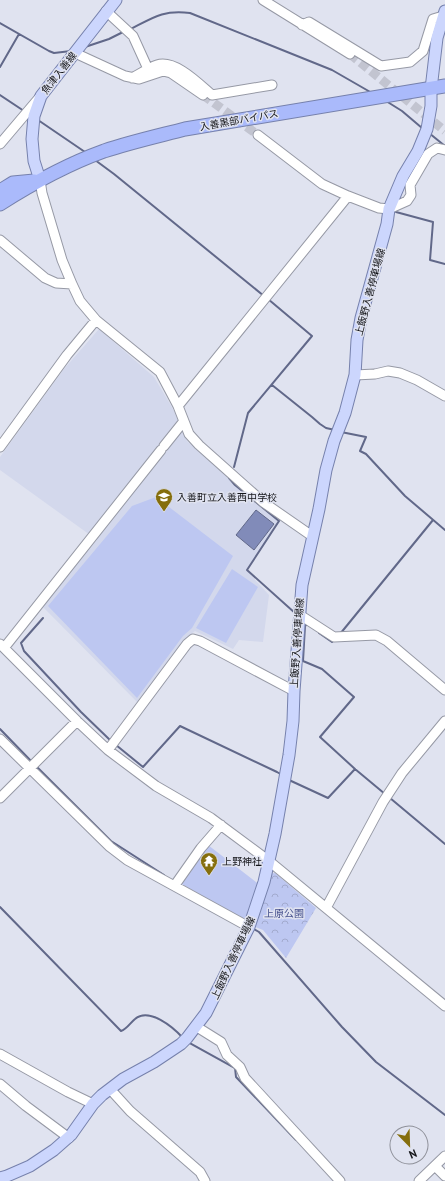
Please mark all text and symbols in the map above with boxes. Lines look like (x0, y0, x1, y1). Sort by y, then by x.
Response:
street label: 魚津入善線 (38, 49, 80, 97)
street label: 入善黒部バイパス (199, 107, 279, 133)
street label: 上飯野入善停車場線 (352, 247, 388, 337)
school or university icon: 入善町立入善西中学校 (154, 487, 174, 512)
place label: 入善町立入善西中学校 (177, 491, 277, 504)
street label: 上飯野入善停車場線 (287, 598, 307, 688)
temple icon: 上野神社 (199, 851, 219, 876)
place label: 上野神社 (222, 855, 262, 868)
park label: 上原公園 (264, 907, 304, 920)
street label: 上飯野入善停車場線 (208, 914, 258, 1002)
north arrow (389, 1125, 429, 1165)
text: N (407, 1146, 419, 1162)

